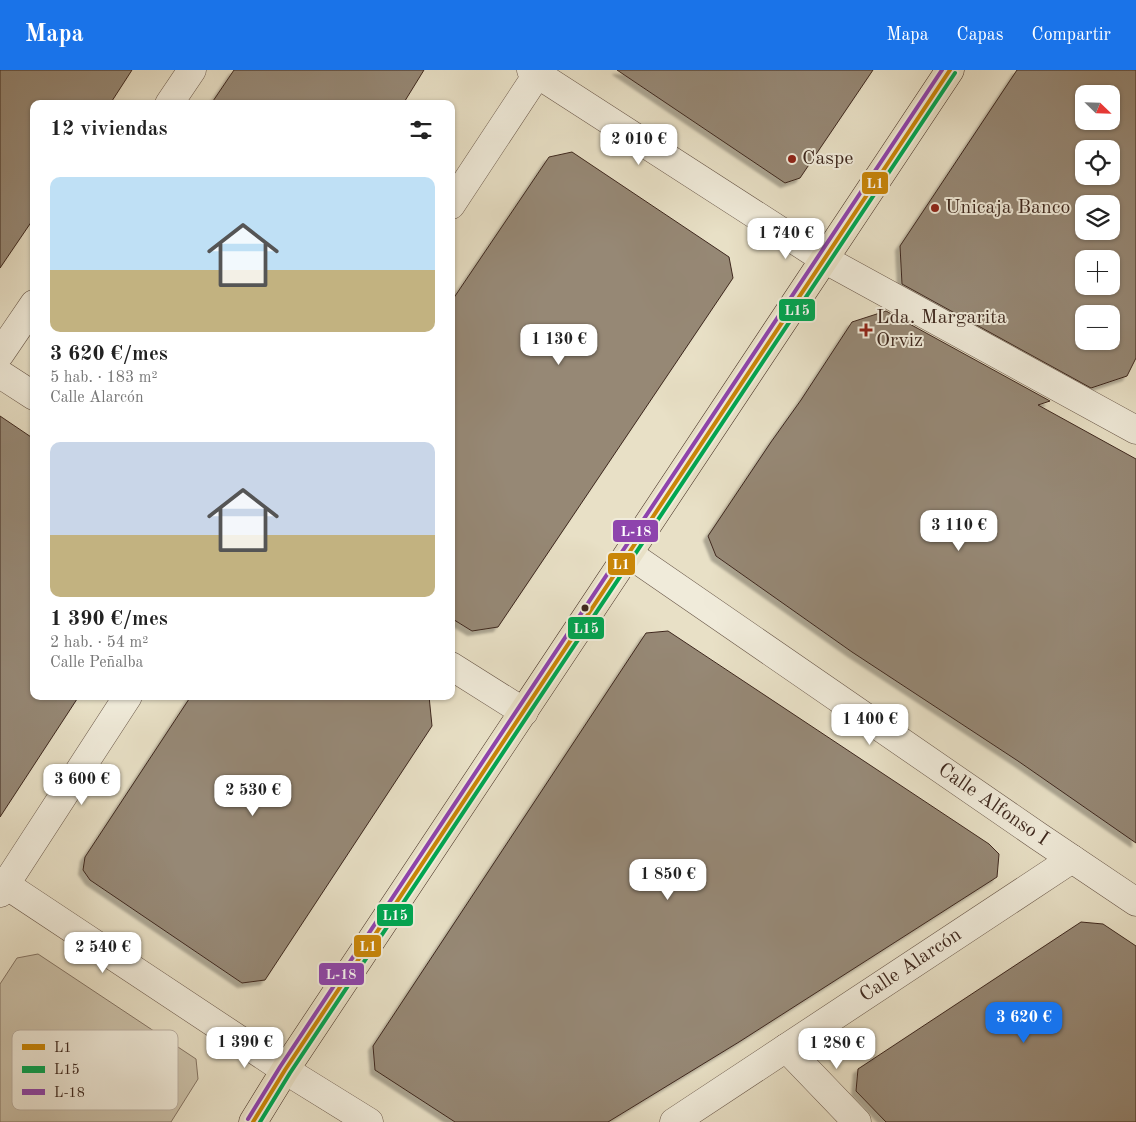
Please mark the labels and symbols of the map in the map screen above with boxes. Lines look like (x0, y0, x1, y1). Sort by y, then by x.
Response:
north arrow (1075, 85, 1120, 130)
pin: 2 010 € (593, 124, 685, 166)
place label: Caspe (802, 149, 854, 169)
marker: Caspe (786, 153, 798, 165)
line badge: L1 (861, 171, 889, 195)
text: L1 (866, 177, 884, 191)
place label: Unicaja Banco (945, 198, 1070, 218)
marker: Unicaja Banco (929, 202, 941, 214)
pin: 1 740 € (740, 218, 832, 260)
line badge: L15 (778, 298, 816, 322)
text: L15 (784, 304, 810, 318)
place label: Lda. Margarita Orviz (876, 308, 1007, 351)
pin: 1 130 € (513, 324, 605, 366)
marker: Lda. Margarita Orviz (860, 324, 872, 336)
pin: 3 110 € (913, 510, 1005, 552)
line badge: L-18 (612, 519, 659, 543)
text: L-18 (621, 525, 651, 539)
line badge: L1 (607, 552, 636, 576)
text: L1 (612, 558, 630, 572)
unlabelled marker (580, 603, 590, 613)
line badge: L15 (567, 616, 605, 640)
text: L15 (573, 622, 599, 636)
pin: 1 400 € (824, 704, 916, 746)
street label: Calle Alfonso I (934, 760, 1052, 850)
pin: 3 600 € (36, 764, 128, 806)
pin: 2 530 € (207, 774, 299, 817)
pin: 1 850 € (622, 858, 714, 901)
line badge: L15 (376, 903, 414, 927)
text: L15 (382, 909, 408, 923)
street label: Calle Alarcón (857, 925, 965, 1006)
pin: 2 540 € (57, 932, 149, 974)
line badge: L1 (353, 934, 382, 958)
text: L1 (359, 940, 377, 954)
line badge: L-18 (318, 962, 365, 986)
text: L-18 (326, 968, 356, 982)
pin: 3 620 € (978, 1002, 1070, 1044)
pin: 1 390 € (199, 1026, 291, 1069)
pin: 1 280 € (791, 1028, 883, 1070)
legend (12, 1030, 178, 1110)
text: L1 (54, 1041, 72, 1055)
text: L15 (54, 1063, 80, 1077)
text: L-18 (54, 1086, 85, 1100)

